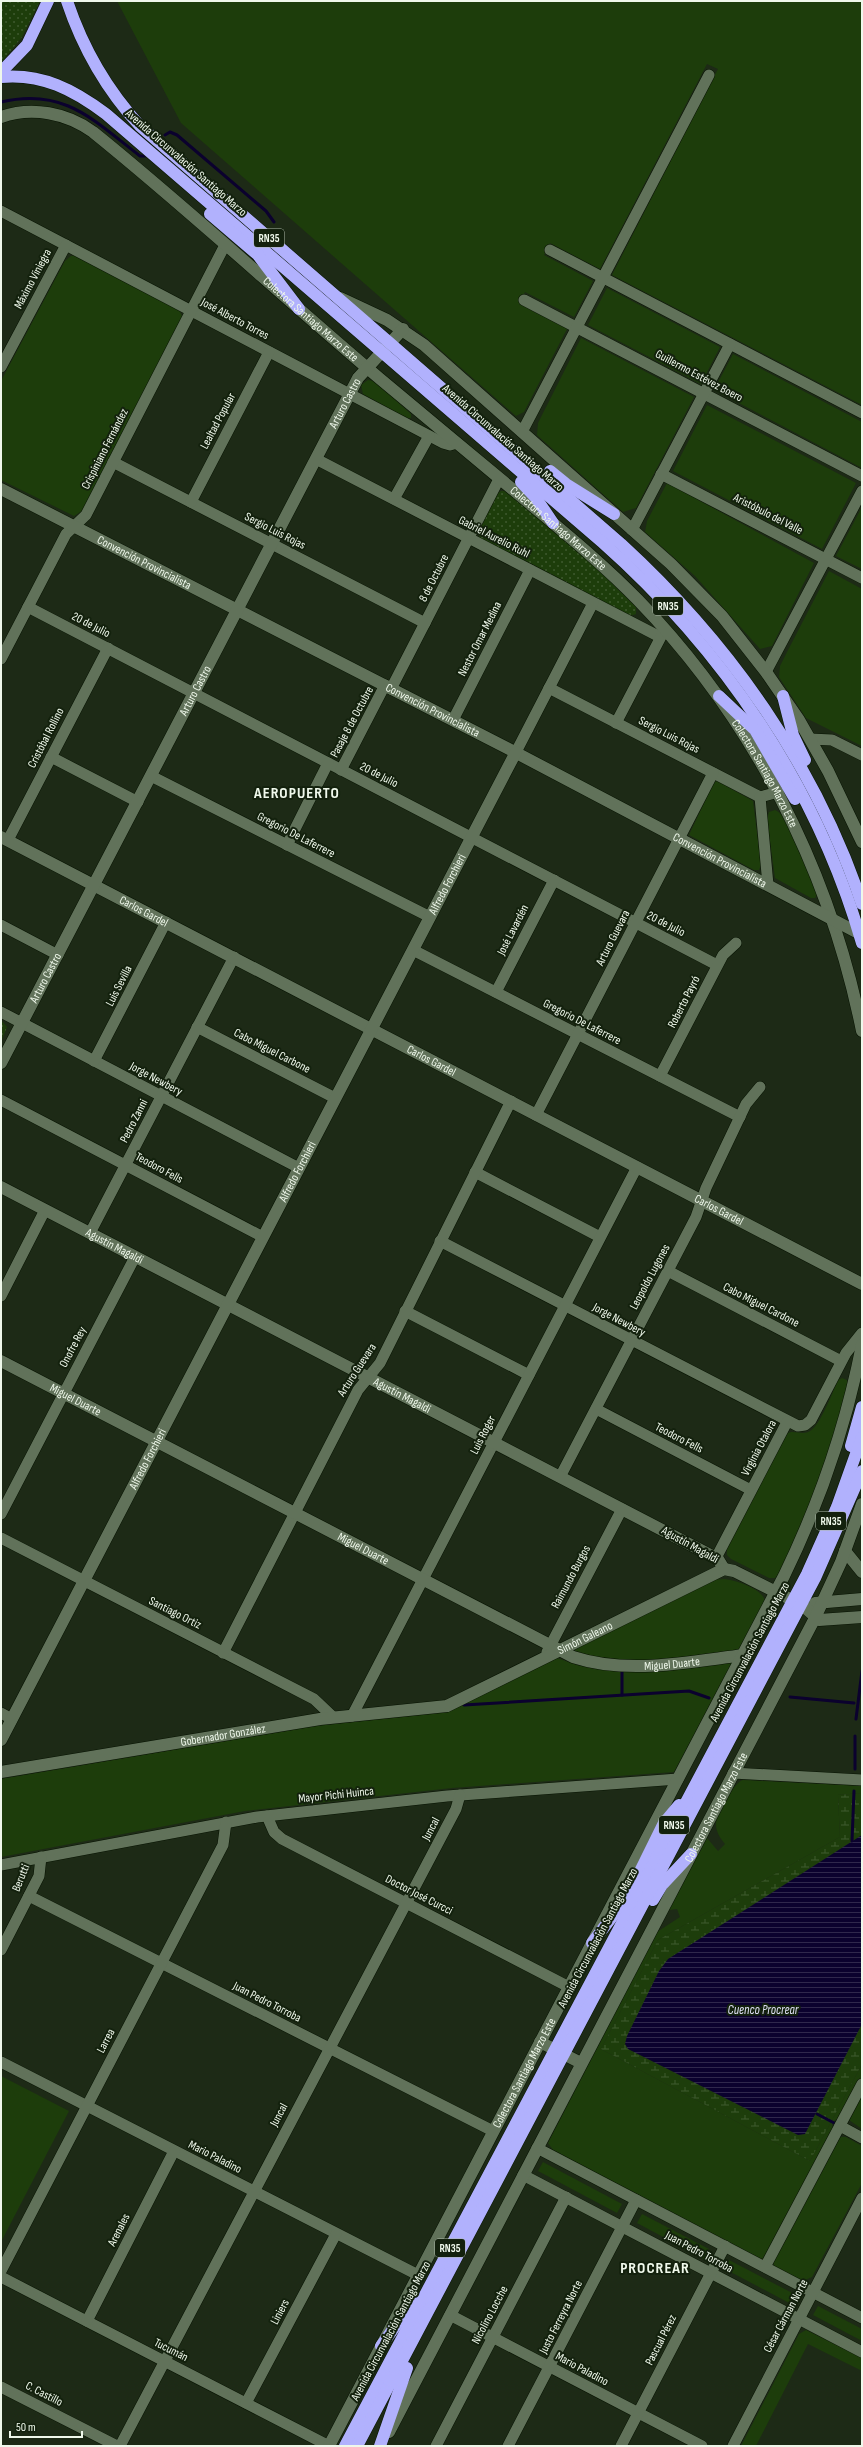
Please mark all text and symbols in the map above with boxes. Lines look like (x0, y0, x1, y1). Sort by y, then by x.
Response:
street label: Avenida Circunvalación Santiago Marzo (121, 106, 250, 220)
road number: RN35 (254, 229, 284, 247)
street label: Máximo Viniegra (11, 246, 55, 311)
street label: Colectora Santiago Marzo Este (260, 273, 362, 365)
street label: José Alberto Torres (198, 294, 272, 343)
street label: Guillermo Estévez Boero (653, 347, 745, 405)
street label: Arturo Castro (325, 376, 364, 432)
street label: Avenida Circunvalación Santiago Marzo (438, 381, 567, 495)
street label: Lealtad Popular (197, 390, 239, 452)
street label: Crispiniano Fernández (78, 405, 132, 492)
street label: Colectora Santiago Marzo Este (507, 483, 610, 573)
street label: Aristóbulo del Valle (730, 490, 805, 538)
street label: Sergio Luis Rojas (242, 509, 308, 553)
street label: Gabriel Aurelio Ruhl (456, 513, 532, 561)
street label: Convención Provincialista (95, 532, 194, 593)
street label: 8 de Octubre (416, 552, 452, 604)
road number: RN35 (653, 597, 683, 615)
street label: Nestor Omar Medina (455, 599, 505, 679)
street label: 20 de Julio (69, 609, 113, 641)
street label: Arturo Castro (175, 663, 214, 719)
street label: Convención Provincialista (383, 680, 483, 740)
street label: Pasaje 8 de Octubre (327, 684, 377, 760)
street label: Cristóbal Rollino (24, 705, 68, 771)
street label: Sergio Luis Rojas (636, 713, 702, 757)
street label: Colectora Santiago Marzo Este (728, 716, 801, 830)
street label: 20 de Julio (357, 759, 401, 791)
district label: AEROPUERTO (253, 784, 340, 803)
street label: Gregorio De Laferrere (254, 809, 338, 861)
street label: Convención Provincialista (670, 829, 770, 891)
street label: Alfredo Forchieri (425, 851, 469, 918)
street label: Carlos Gardel (117, 892, 171, 930)
street label: José Lavardén (493, 902, 532, 959)
street label: Arturo Guevara (592, 907, 634, 969)
street label: 20 de Julio (644, 908, 688, 940)
street label: Arturo Castro (26, 950, 65, 1006)
street label: Luis Sevilla (102, 963, 136, 1009)
street label: Roberto Payró (664, 973, 704, 1031)
street label: Gregorio De Laferrere (540, 996, 624, 1048)
street label: Cabo Miguel Carbone (231, 1025, 313, 1077)
street label: Carlos Gardel (404, 1042, 458, 1079)
street label: Jorge Newbery (126, 1058, 185, 1099)
street label: Pedro Zanni (117, 1097, 151, 1145)
street label: Alfredo Forchieri (275, 1139, 319, 1205)
street label: Teodoro Fells (133, 1149, 185, 1187)
street label: Carlos Gardel (692, 1191, 746, 1229)
street label: Agustín Magaldi (82, 1224, 146, 1267)
street label: Leopoldo Lugones (627, 1242, 673, 1312)
street label: Cabo Miguel Cardone (720, 1279, 802, 1331)
street label: Jorge Newbery (589, 1299, 648, 1340)
street label: Onofre Rey (56, 1324, 90, 1370)
street label: Arturo Guevara (334, 1340, 380, 1400)
street label: Agustín Magaldi (370, 1374, 434, 1416)
street label: Miguel Duarte (47, 1380, 104, 1419)
street label: Luis Roger (467, 1413, 499, 1457)
street label: Virginia Otalora (738, 1417, 780, 1478)
street label: Teodoro Fells (652, 1420, 706, 1456)
street label: Alfredo Forchieri (125, 1426, 170, 1493)
road number: RN35 (816, 1512, 846, 1530)
street label: Agustín Magaldi (658, 1523, 721, 1567)
street label: Miguel Duarte (335, 1529, 392, 1568)
street label: Raimundo Burgos (548, 1543, 594, 1611)
street label: Avenida Circunvalación Santiago Marzo (706, 1580, 793, 1725)
street label: Santiago Ortiz (146, 1593, 204, 1633)
street label: Simón Galeano (555, 1618, 615, 1658)
street label: Miguel Duarte (644, 1654, 701, 1674)
street label: Gobernador González (179, 1721, 267, 1750)
street label: Colectora Santiago Marzo Este (681, 1750, 751, 1865)
street label: Mayor Pichi Huinca (298, 1784, 375, 1806)
street label: Juncal (418, 1815, 443, 1844)
road number: RN35 (659, 1816, 689, 1834)
street label: Berutti (9, 1862, 33, 1894)
street label: Avenida Circunvalación Santiago Marzo (554, 1866, 641, 2011)
street label: Doctor José Curcci (383, 1872, 455, 1918)
street label: Juan Pedro Torroba (230, 1978, 304, 2026)
water label: Cuenco Procrear (728, 2002, 800, 2018)
street label: Colectora Santiago Marzo Este (489, 2015, 559, 2130)
street label: Larrea (93, 2026, 119, 2056)
street label: Juncal (266, 2101, 291, 2130)
street label: Mario Paladino (186, 2137, 244, 2177)
street label: Arenales (104, 2211, 134, 2250)
street label: Juan Pedro Torroba (662, 2227, 736, 2276)
road number: RN35 (435, 2239, 465, 2257)
street label: Avenida Circunvalación Santiago Marzo (347, 2259, 434, 2404)
district label: PROCREAR (620, 2259, 690, 2278)
street label: César Cárman Norte (760, 2277, 812, 2355)
street label: Justo Ferreyra Norte (536, 2278, 586, 2357)
street label: Nicolino Locche (468, 2283, 512, 2347)
street label: Liniers (267, 2297, 293, 2327)
street label: Pascual Pérez (642, 2312, 680, 2368)
street label: Tucumán (151, 2335, 191, 2365)
street label: Mario Paladino (553, 2349, 611, 2389)
street label: C. Castillo (23, 2378, 65, 2410)
scale bar (10, 2413, 82, 2439)
text: 50 m (16, 2420, 36, 2435)

